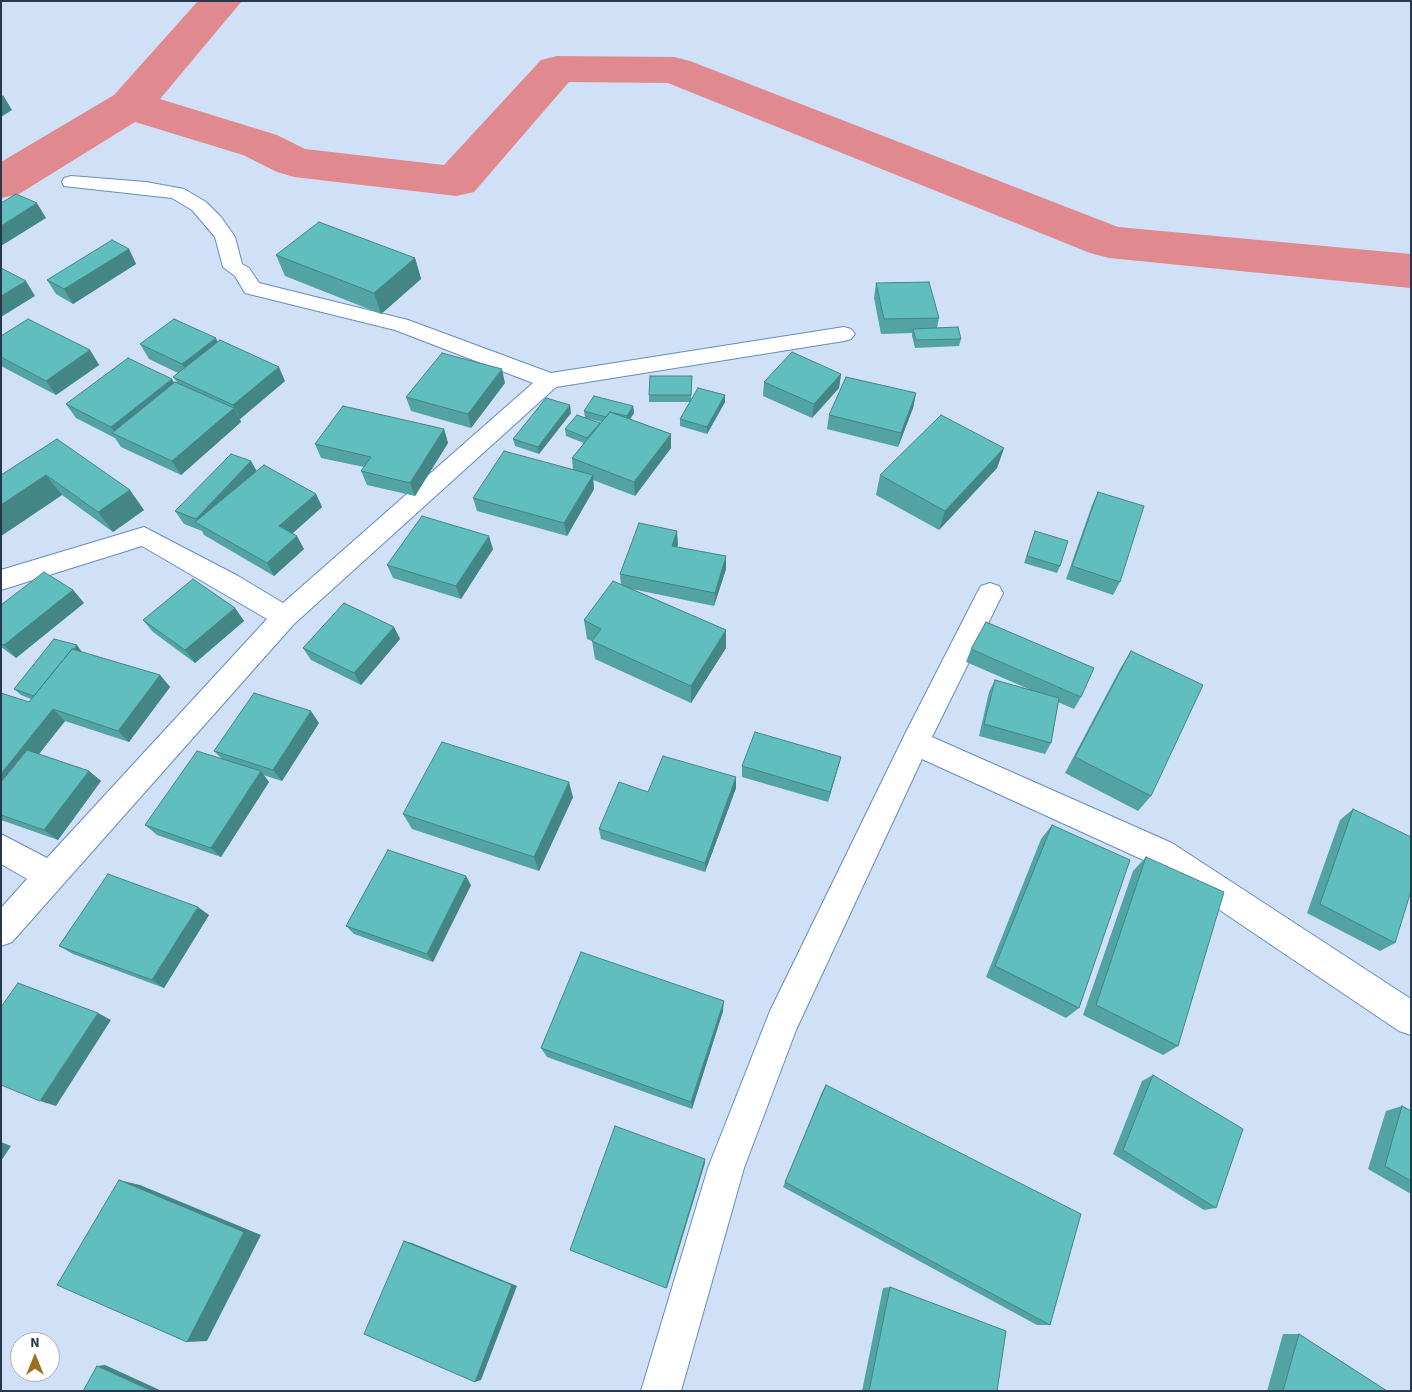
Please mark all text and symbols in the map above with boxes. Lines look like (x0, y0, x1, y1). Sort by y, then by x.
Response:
north arrow (10, 1332, 60, 1382)
text: N (30, 1333, 40, 1353)

